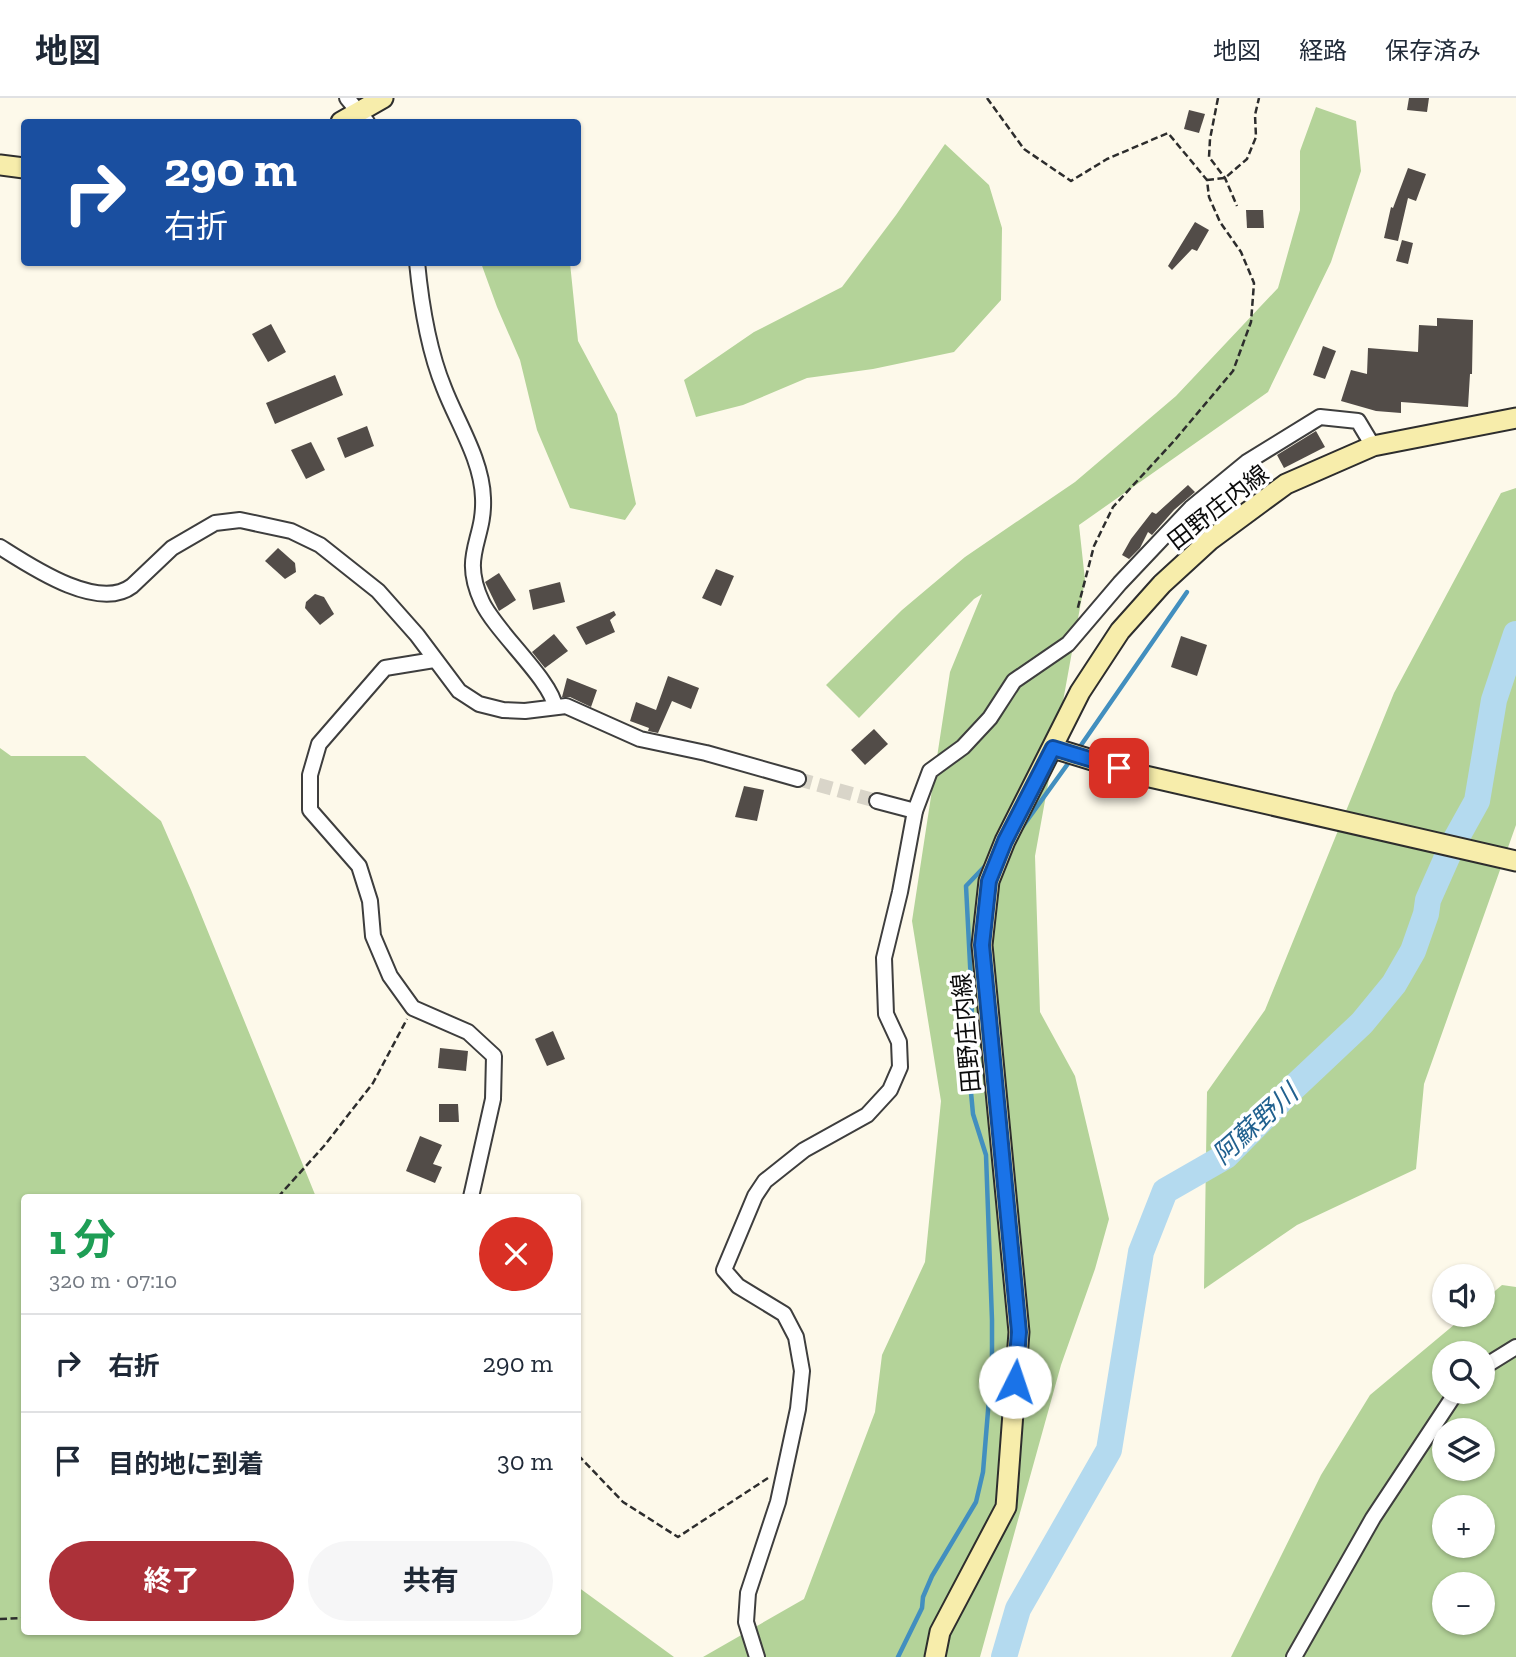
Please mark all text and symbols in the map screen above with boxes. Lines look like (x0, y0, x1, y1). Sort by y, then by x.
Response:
text: 地図 (35, 31, 101, 70)
text: 地図 (1213, 36, 1261, 65)
text: 経路 (1299, 36, 1347, 65)
text: 保存済み (1385, 36, 1481, 65)
text: 290 m (164, 140, 297, 199)
icon: right (49, 147, 140, 238)
text: 右折 (164, 207, 228, 245)
street label: 田野庄内線 (1162, 459, 1274, 555)
pin (1089, 738, 1149, 798)
icon: arrive (1100, 749, 1138, 787)
street label: 田野庄内線 (946, 972, 986, 1094)
water label: 阿蘇野川 (1206, 1075, 1307, 1171)
text: 1 分 (49, 1214, 116, 1265)
button: close (479, 1217, 553, 1291)
map controls (1432, 1264, 1495, 1635)
button: sound (1432, 1264, 1495, 1327)
text: 320 m · 07:10 (49, 1266, 177, 1294)
button: search (1432, 1341, 1495, 1404)
icon: right (49, 1344, 87, 1382)
position arrow (978, 1345, 1052, 1419)
text: 290 m (482, 1347, 553, 1379)
text: 右折 (108, 1350, 160, 1382)
button: layers (1432, 1418, 1495, 1481)
icon: arrive (49, 1442, 87, 1480)
text: 30 m (497, 1445, 553, 1477)
text: 目的地に到着 (108, 1448, 264, 1480)
button: + (1432, 1495, 1495, 1558)
button: 終了 (49, 1541, 294, 1621)
button: 共有 (308, 1541, 553, 1621)
button: − (1432, 1572, 1495, 1635)

